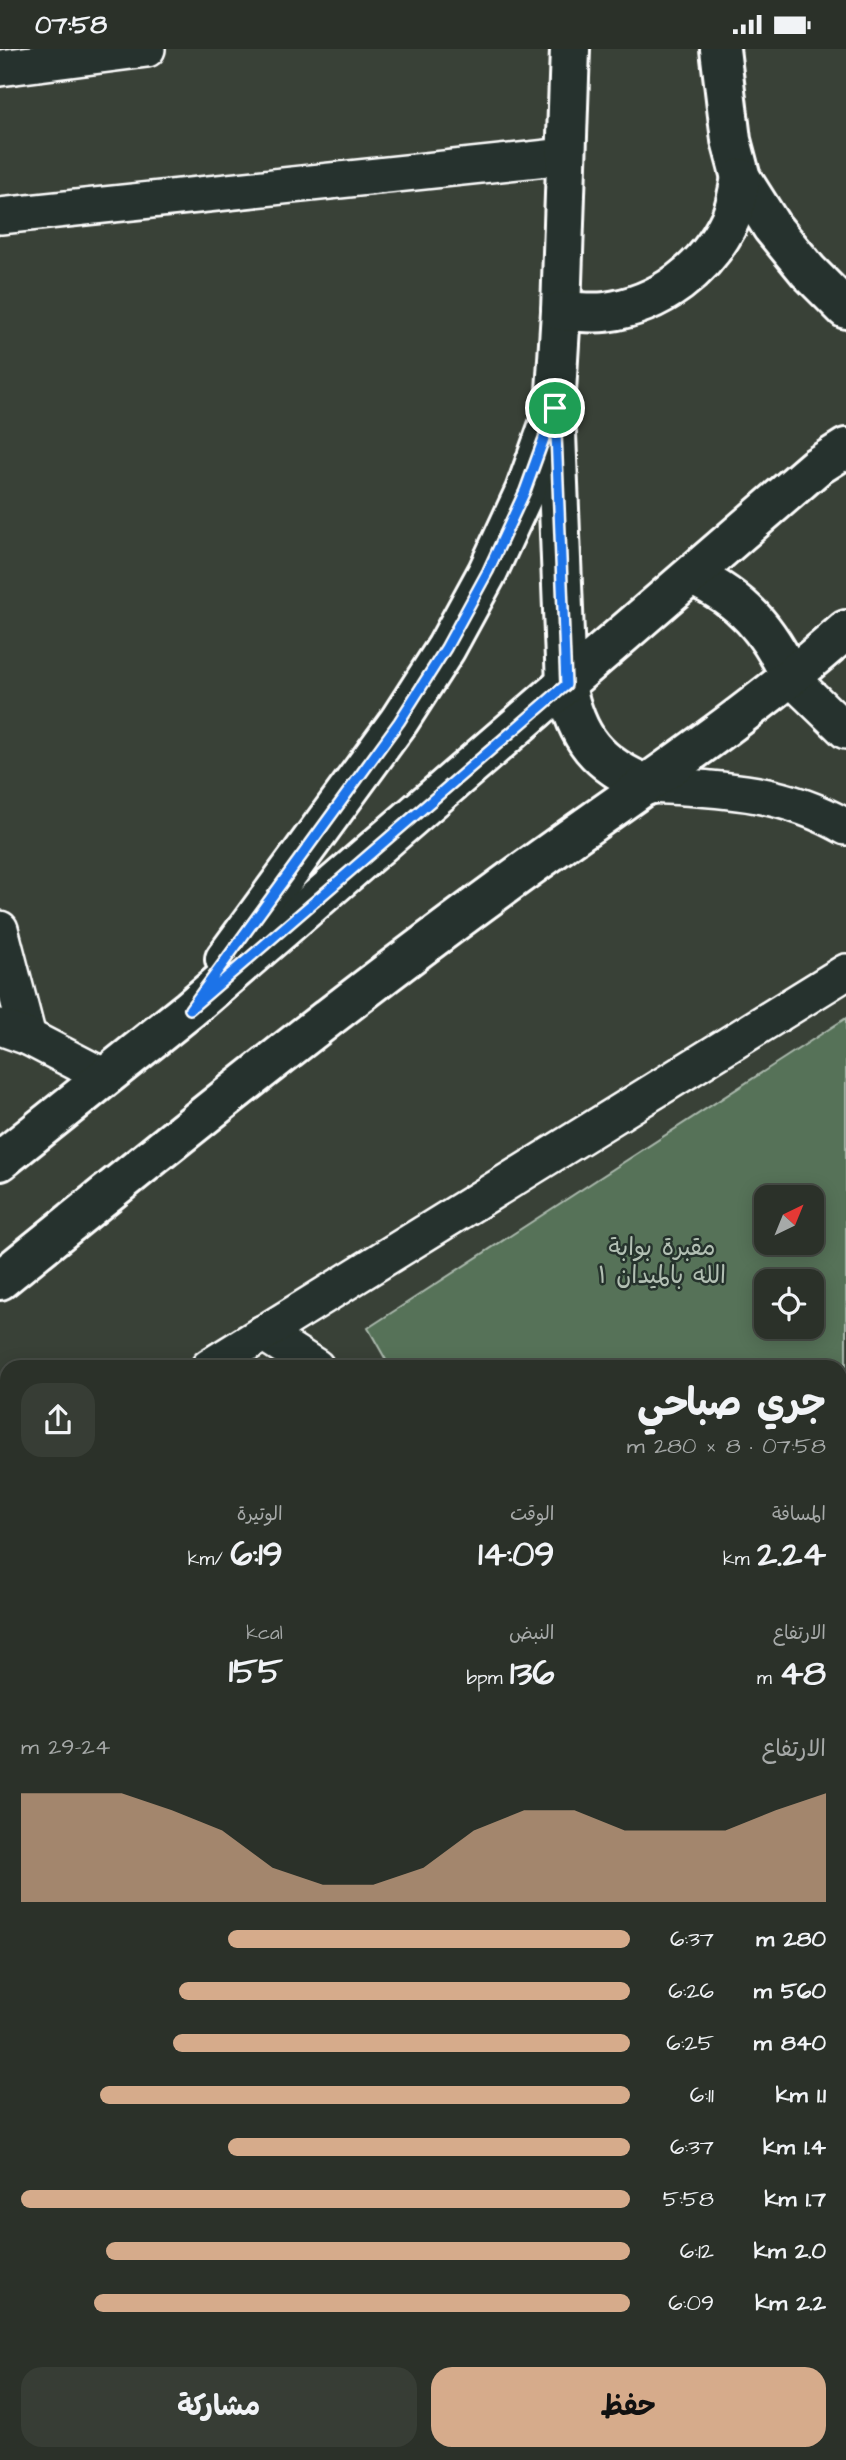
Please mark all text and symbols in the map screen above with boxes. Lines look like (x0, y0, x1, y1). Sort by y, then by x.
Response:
text: 07:58 (35, 7, 107, 43)
pin (525, 378, 585, 438)
icon: arrive (536, 389, 574, 427)
north arrow (754, 1185, 824, 1255)
map controls (754, 1185, 824, 1339)
park label: مقبرة بوابة الله بالميدان ١ (598, 1231, 726, 1293)
button: locate (754, 1269, 824, 1339)
text: جري صباحي (637, 1378, 826, 1430)
button: share (21, 1383, 95, 1457)
text: 07:58 · 8 × 280 m (627, 1430, 826, 1462)
text: الوتيرة (237, 1501, 283, 1528)
text: الوقت (510, 1501, 554, 1528)
text: المسافة (772, 1501, 826, 1528)
text: 6:19 (230, 1530, 283, 1579)
text: 14:09 (478, 1530, 554, 1579)
text: 2.24 (757, 1530, 826, 1579)
text: /km (188, 1546, 230, 1573)
text: km (723, 1546, 757, 1573)
text: kcal (246, 1620, 283, 1647)
text: النبض (509, 1620, 554, 1647)
text: الارتفاع (773, 1620, 826, 1647)
text: 155 (229, 1647, 283, 1696)
text: 136 (510, 1649, 554, 1698)
text: 48 (779, 1649, 826, 1698)
text: bpm (466, 1665, 510, 1692)
text: m (757, 1665, 779, 1692)
text: 24–29 m (21, 1731, 110, 1763)
text: الارتفاع (762, 1733, 826, 1765)
text: 6:37 (670, 1923, 714, 1955)
text: 280 m (756, 1923, 826, 1955)
text: 6:26 (668, 1975, 714, 2007)
text: 560 m (754, 1975, 826, 2007)
text: 6:25 (666, 2027, 714, 2059)
text: 840 m (754, 2027, 826, 2059)
text: 6:11 (690, 2079, 714, 2111)
text: 1.1 km (776, 2079, 826, 2111)
text: 6:37 (670, 2131, 714, 2163)
text: 1.4 km (763, 2131, 826, 2163)
text: 5:58 (663, 2183, 714, 2215)
text: 1.7 km (764, 2183, 826, 2215)
text: 6:12 (680, 2235, 714, 2267)
text: 2.0 km (754, 2235, 826, 2267)
text: 6:09 (668, 2287, 714, 2319)
text: 2.2 km (755, 2287, 826, 2319)
button: مشاركة (21, 2367, 417, 2447)
button: حفظ (431, 2367, 826, 2447)

